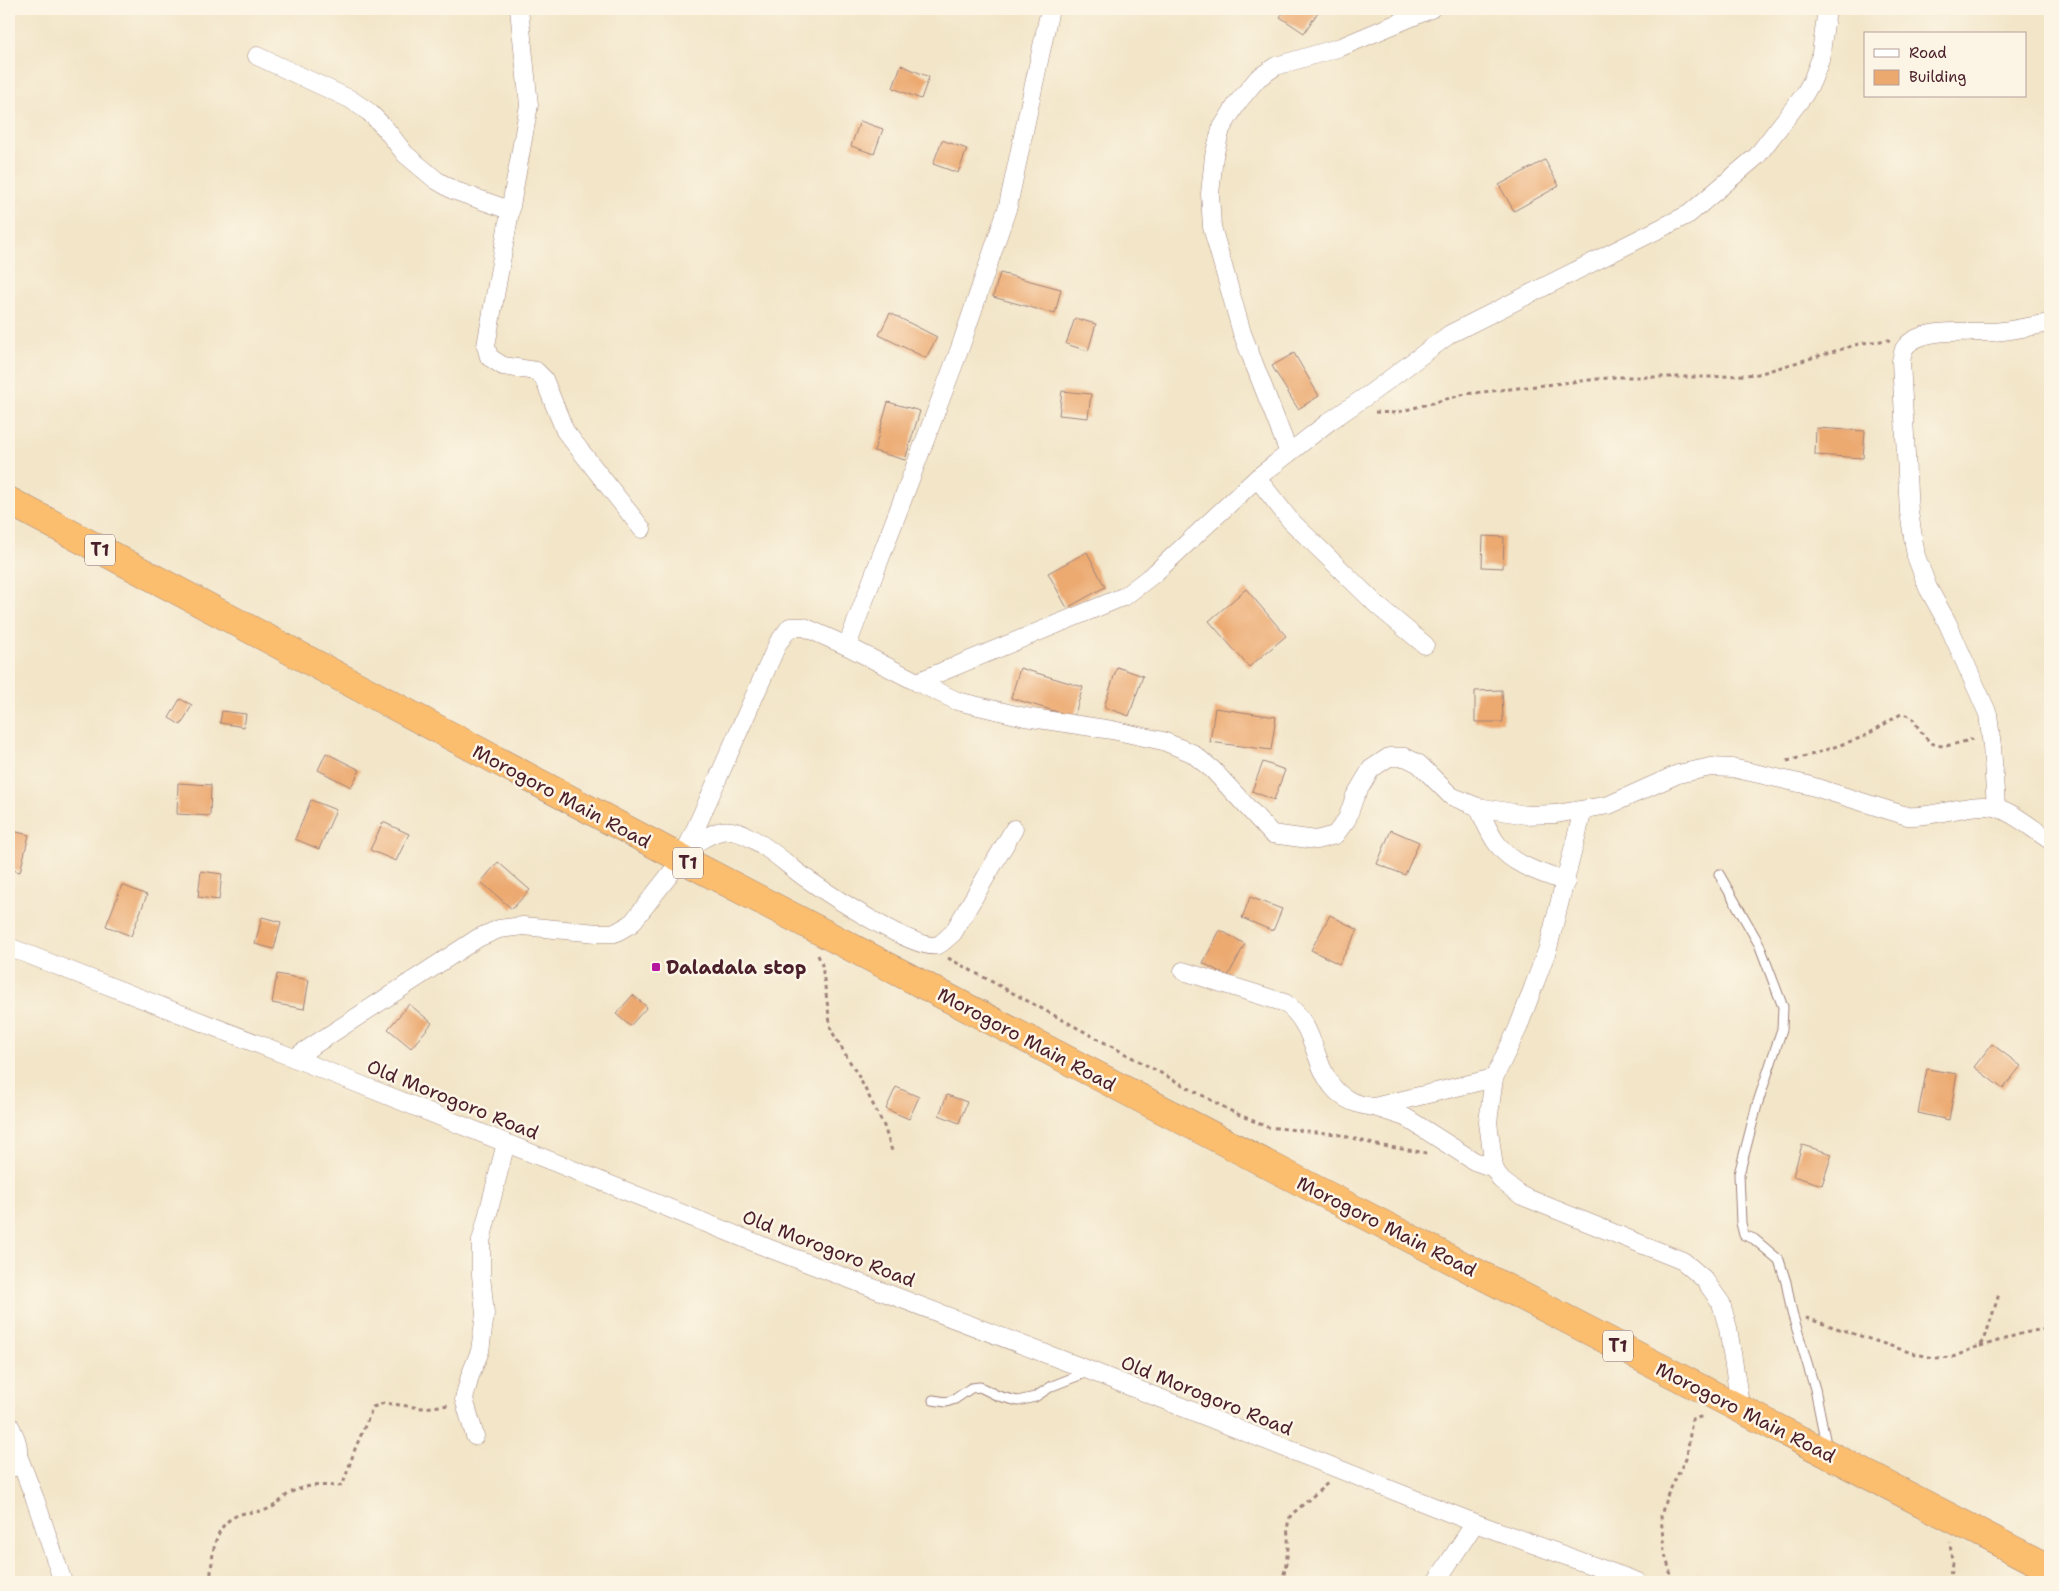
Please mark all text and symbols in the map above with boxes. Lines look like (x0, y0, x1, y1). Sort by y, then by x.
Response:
legend (1864, 32, 2026, 98)
text: Road (1909, 43, 1947, 63)
text: Building (1909, 67, 1966, 87)
road number: T1 (85, 534, 115, 566)
street label: Morogoro Main Road (468, 739, 655, 854)
road number: T1 (673, 848, 703, 878)
place label: Daladala stop (666, 955, 806, 980)
marker: Daladala stop (650, 961, 662, 973)
street label: Morogoro Main Road (933, 982, 1120, 1097)
street label: Old Morogoro Road (363, 1054, 542, 1145)
street label: Morogoro Main Road (1293, 1170, 1481, 1283)
street label: Old Morogoro Road (739, 1204, 919, 1293)
road number: T1 (1603, 1330, 1633, 1362)
street label: Old Morogoro Road (1117, 1350, 1296, 1441)
street label: Morogoro Main Road (1652, 1356, 1840, 1469)

